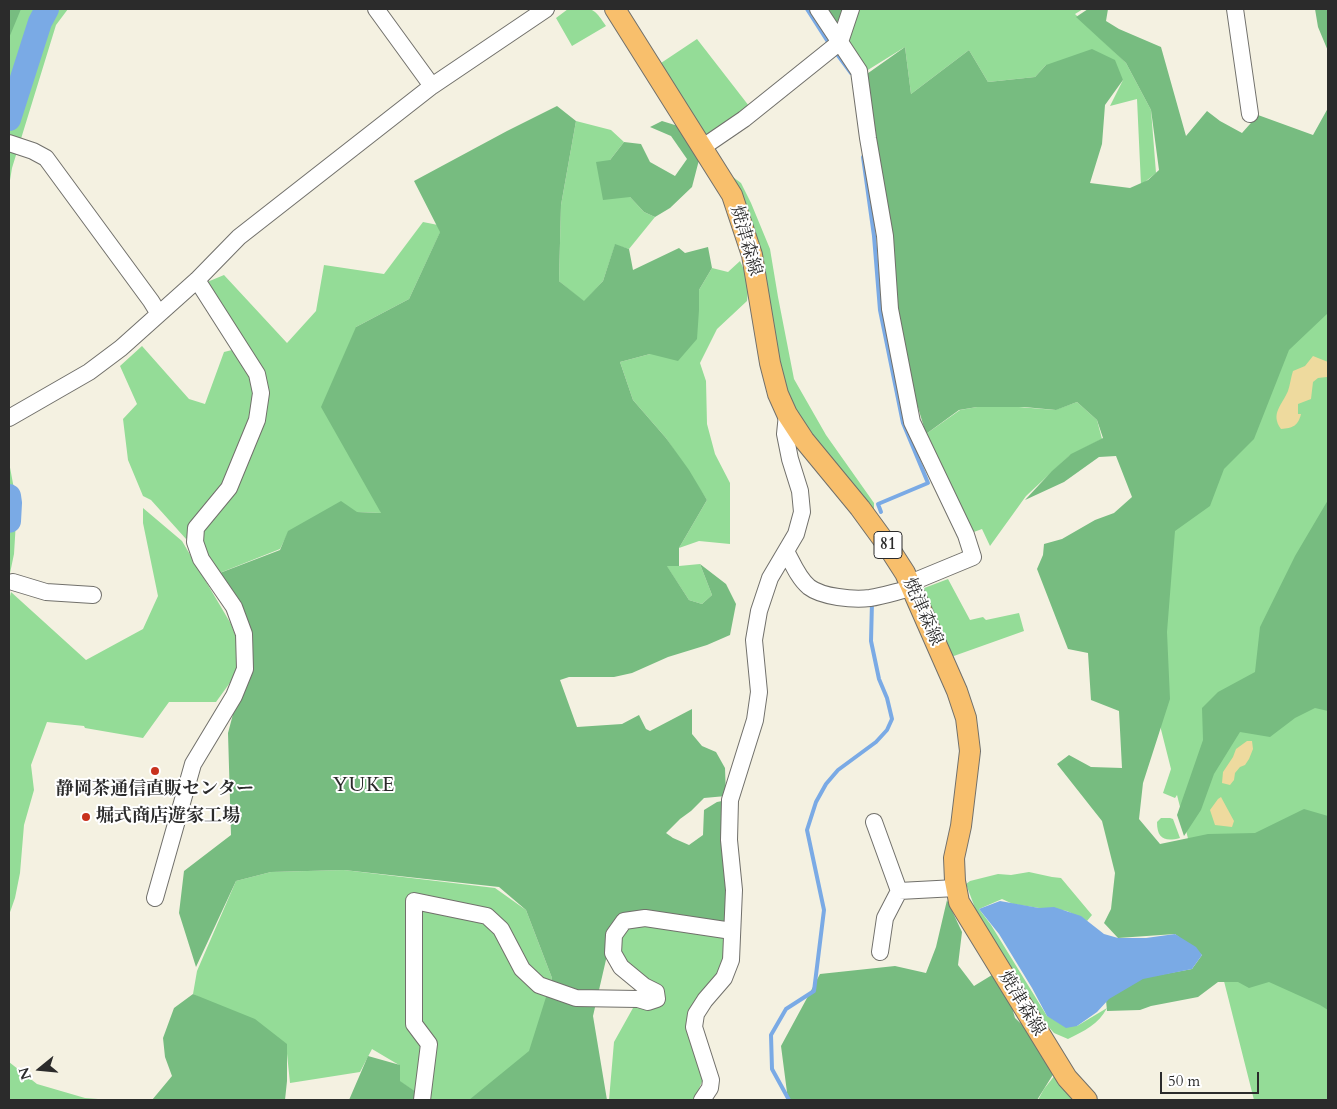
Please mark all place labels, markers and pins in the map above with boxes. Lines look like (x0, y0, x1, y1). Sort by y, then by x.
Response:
marker: 静岡茶通信直販センター (149, 765, 161, 777)
place label: 静岡茶通信直販センター (56, 779, 254, 801)
place label: 堀式商店遊家工場 (96, 806, 240, 828)
marker: 堀式商店遊家工場 (80, 811, 92, 823)

